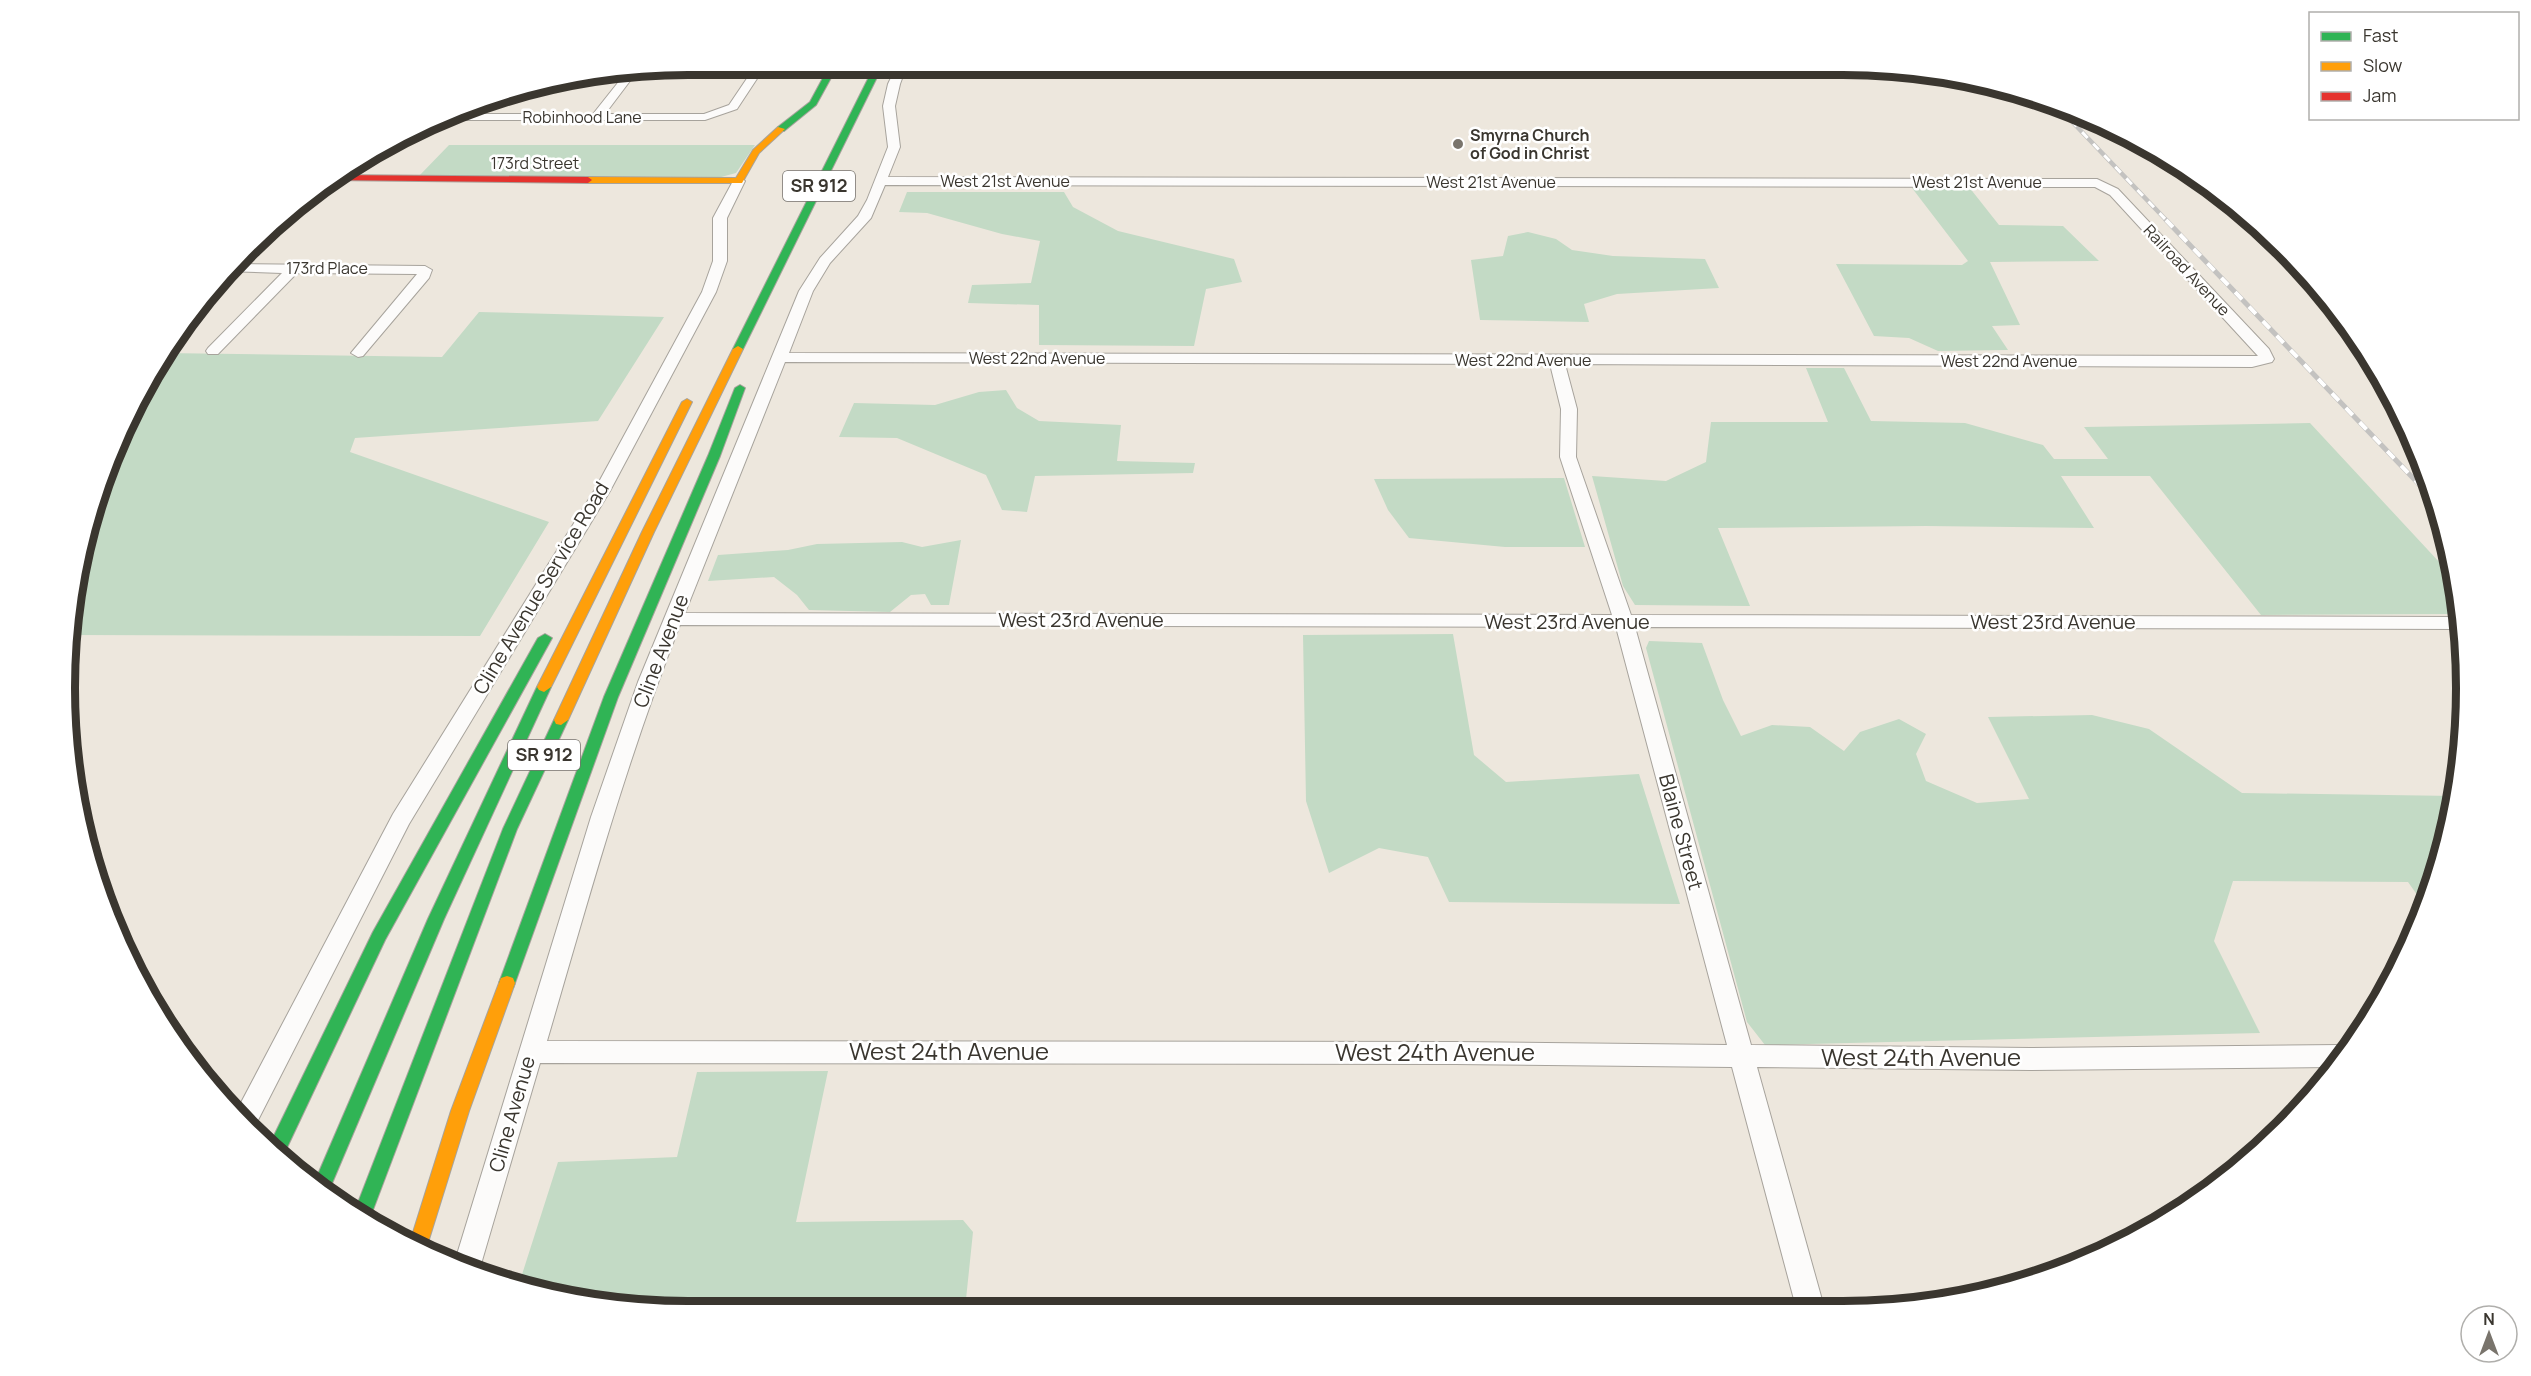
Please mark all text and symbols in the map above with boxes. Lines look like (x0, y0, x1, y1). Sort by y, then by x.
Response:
legend (2309, 12, 2519, 120)
text: Fast (2363, 23, 2398, 47)
text: Slow (2363, 53, 2403, 77)
text: Jam (2363, 83, 2397, 107)
street label: Robinhood Lane (522, 106, 642, 128)
place label: Smyrna Church of God in Christ (1470, 124, 1590, 164)
marker: Smyrna Church of God in Christ (1451, 137, 1465, 151)
street label: 173rd Street (491, 152, 579, 174)
street label: West 21st Avenue (940, 170, 1070, 192)
road number: SR 912 (783, 171, 855, 201)
street label: West 21st Avenue (1426, 171, 1556, 193)
street label: West 21st Avenue (1912, 171, 2042, 193)
street label: Railroad Avenue (2139, 219, 2235, 321)
street label: 173rd Place (286, 257, 368, 279)
street label: West 22nd Avenue (969, 347, 1105, 369)
street label: West 22nd Avenue (1455, 349, 1591, 371)
street label: West 22nd Avenue (1941, 350, 2077, 372)
street label: Cline Avenue Service Road (466, 476, 615, 699)
street label: Cline Avenue (626, 590, 695, 711)
street label: West 23rd Avenue (998, 606, 1164, 633)
street label: West 23rd Avenue (1484, 608, 1650, 635)
street label: West 23rd Avenue (1970, 608, 2136, 635)
road number: SR 912 (508, 740, 580, 770)
street label: Blaine Street (1653, 771, 1710, 893)
street label: West 24th Avenue (849, 1034, 1049, 1067)
street label: West 24th Avenue (1335, 1035, 1535, 1068)
street label: West 24th Avenue (1821, 1040, 2021, 1073)
street label: Cline Avenue (482, 1053, 541, 1175)
north arrow (2459, 1304, 2519, 1364)
text: N (2483, 1308, 2495, 1330)

